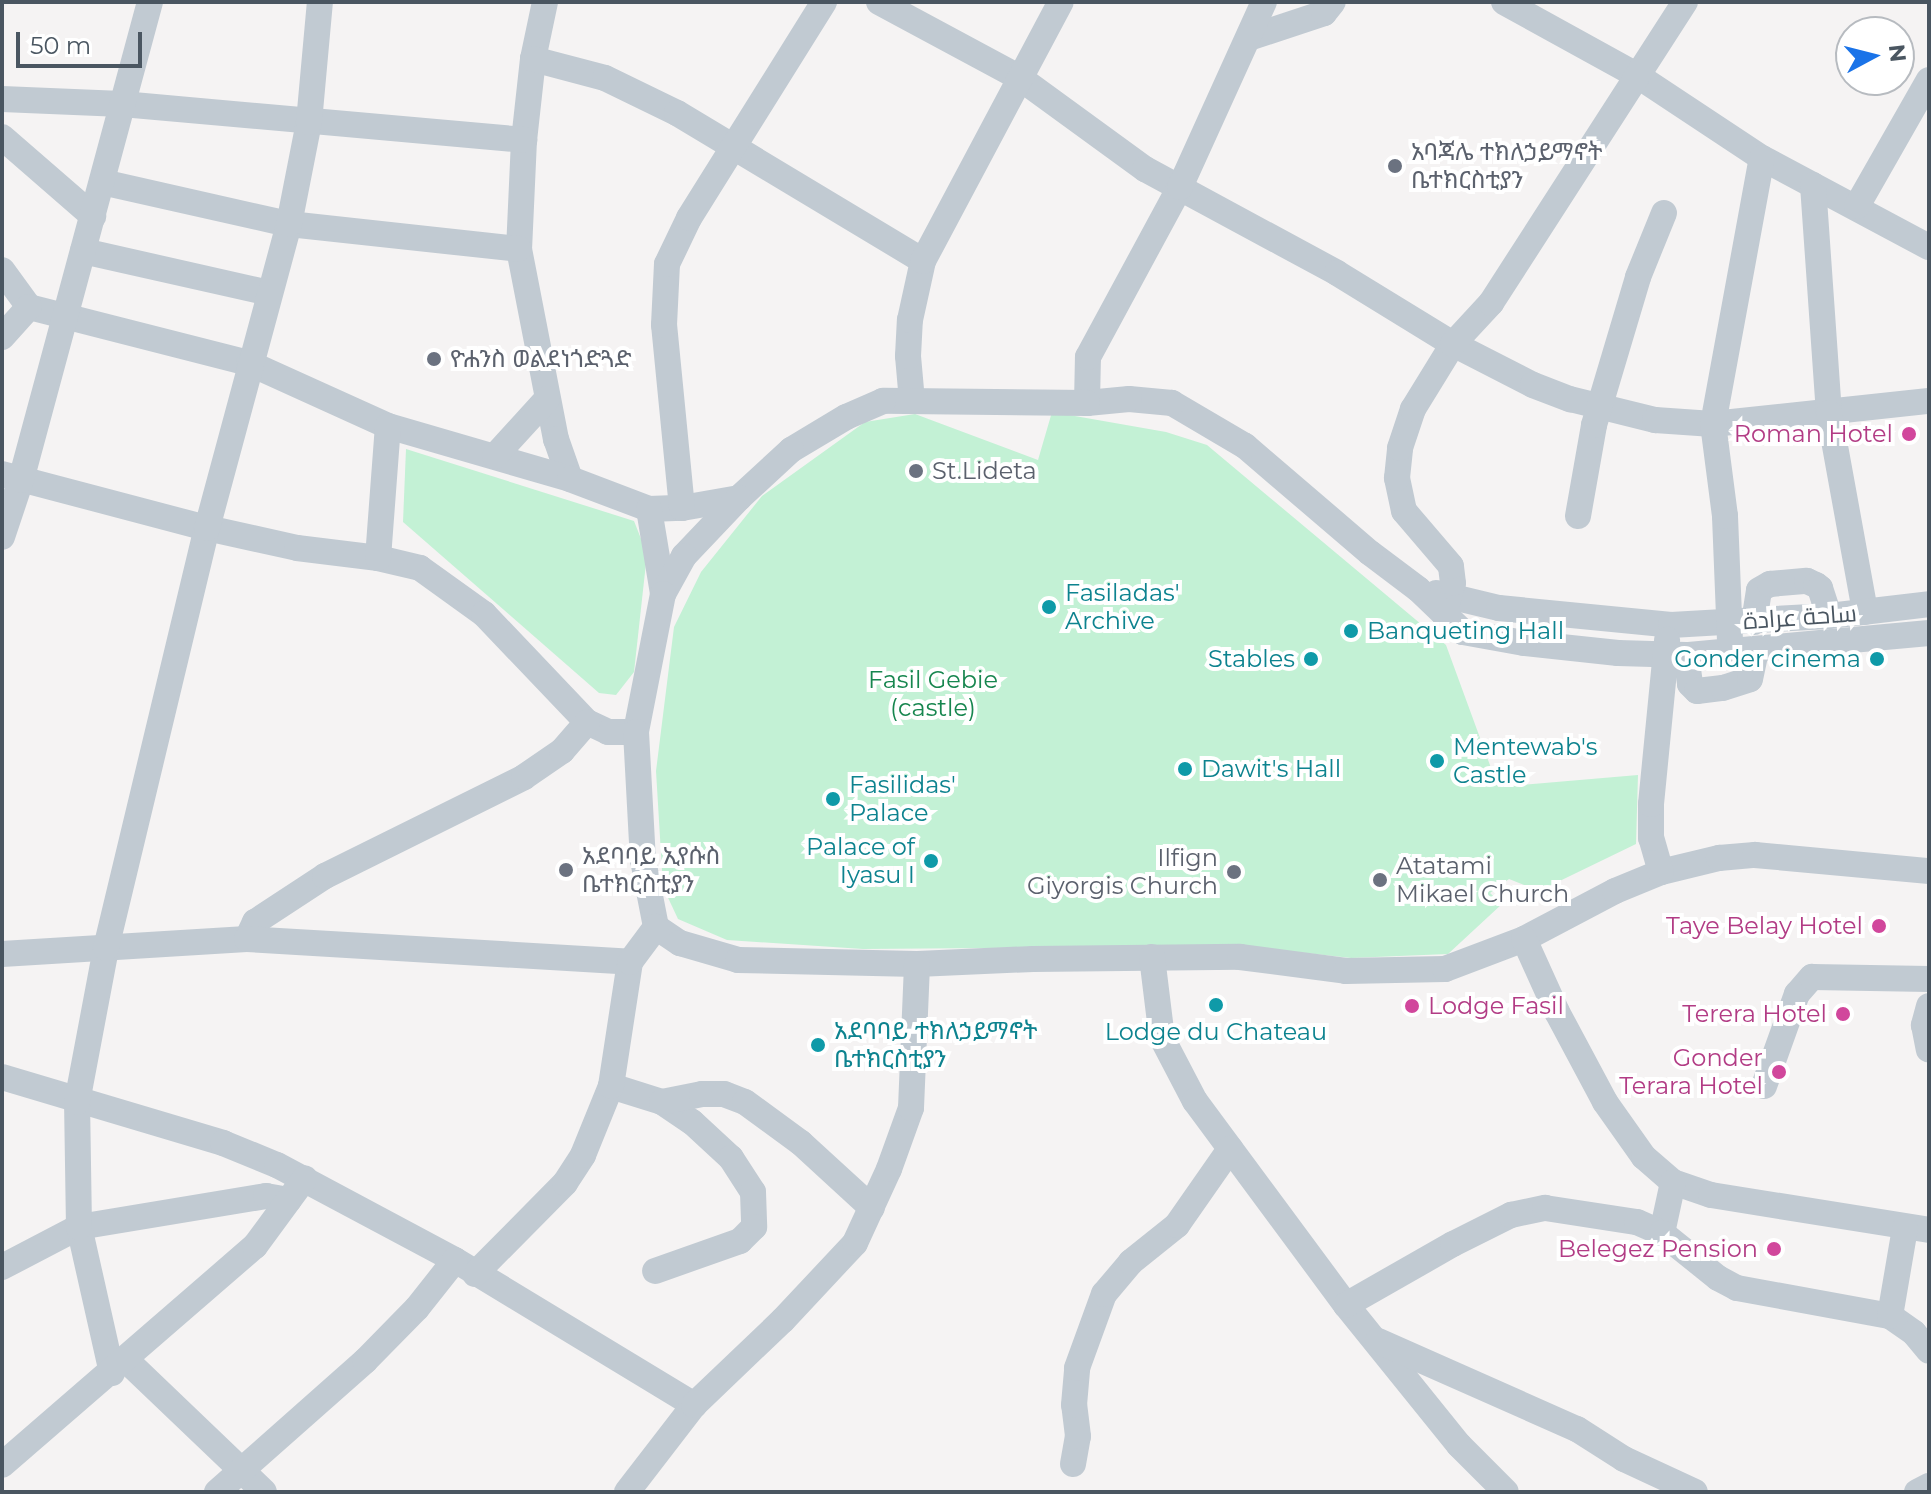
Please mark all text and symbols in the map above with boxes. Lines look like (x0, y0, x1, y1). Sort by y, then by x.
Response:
scale bar (20, 16, 146, 66)
north arrow (1835, 16, 1915, 96)
text: 50 m (30, 31, 91, 60)
text: N (1883, 43, 1912, 64)
place label: አባጃሌ ተክለኃይማኖት ቤተክርስቲያን (1411, 138, 1603, 194)
marker: አባጃሌ ተክለኃይማኖት ቤተክርስቲያን (1386, 157, 1404, 175)
place label: ዮሐንስ ወልደነጎድጓድ (450, 345, 632, 373)
marker: ዮሐንስ ወልደነጎድጓድ (425, 350, 443, 368)
place label: Roman Hotel (1734, 420, 1893, 448)
marker: Roman Hotel (1900, 425, 1918, 443)
place label: St.Lideta (932, 457, 1037, 485)
marker: St.Lideta (907, 462, 925, 480)
place label: Fasiladas' Archive (1065, 579, 1180, 635)
marker: Fasiladas' Archive (1040, 598, 1058, 616)
street label: ساحة عرادة (1742, 599, 1858, 635)
place label: Banqueting Hall (1367, 617, 1564, 645)
marker: Banqueting Hall (1342, 622, 1360, 640)
place label: Stables (1208, 645, 1295, 673)
place label: Gonder cinema (1674, 645, 1861, 673)
marker: Stables (1302, 650, 1320, 668)
marker: Gonder cinema (1868, 650, 1886, 668)
park label: Fasil Gebie (castle) (868, 666, 998, 722)
place label: Mentewab's Castle (1453, 733, 1597, 789)
marker: Mentewab's Castle (1428, 752, 1446, 770)
place label: Dawit's Hall (1201, 755, 1341, 783)
marker: Dawit's Hall (1176, 760, 1194, 778)
place label: Fasilidas' Palace (849, 771, 956, 827)
marker: Fasilidas' Palace (824, 790, 842, 808)
place label: Palace of Iyasu I (806, 833, 915, 889)
place label: አደባባይ ኢየሱስ ቤተክርስቲያን (582, 842, 720, 898)
place label: Ilfign Giyorgis Church (1027, 844, 1218, 900)
marker: Palace of Iyasu I (922, 852, 940, 870)
place label: Atatami Mikael Church (1396, 852, 1569, 908)
marker: አደባባይ ኢየሱስ ቤተክርስቲያን (557, 861, 575, 879)
marker: Ilfign Giyorgis Church (1225, 863, 1243, 881)
marker: Atatami Mikael Church (1371, 871, 1389, 889)
place label: Taye Belay Hotel (1666, 912, 1863, 940)
marker: Taye Belay Hotel (1870, 917, 1888, 935)
place label: Lodge Fasil (1428, 992, 1564, 1020)
marker: Lodge du Chateau (1207, 996, 1225, 1014)
marker: Lodge Fasil (1403, 997, 1421, 1015)
place label: Terera Hotel (1682, 1000, 1827, 1028)
marker: Terera Hotel (1834, 1005, 1852, 1023)
place label: አደባባይ ተክለኃይማኖት ቤተክርስቲያን (834, 1017, 1038, 1073)
place label: Lodge du Chateau (1105, 1018, 1327, 1046)
marker: አደባባይ ተክለኃይማኖት ቤተክርስቲያን (809, 1036, 827, 1054)
place label: Gonder Terara Hotel (1619, 1044, 1763, 1100)
marker: Gonder Terara Hotel (1770, 1063, 1788, 1081)
place label: Belegez Pension (1558, 1235, 1758, 1263)
marker: Belegez Pension (1765, 1240, 1783, 1258)

